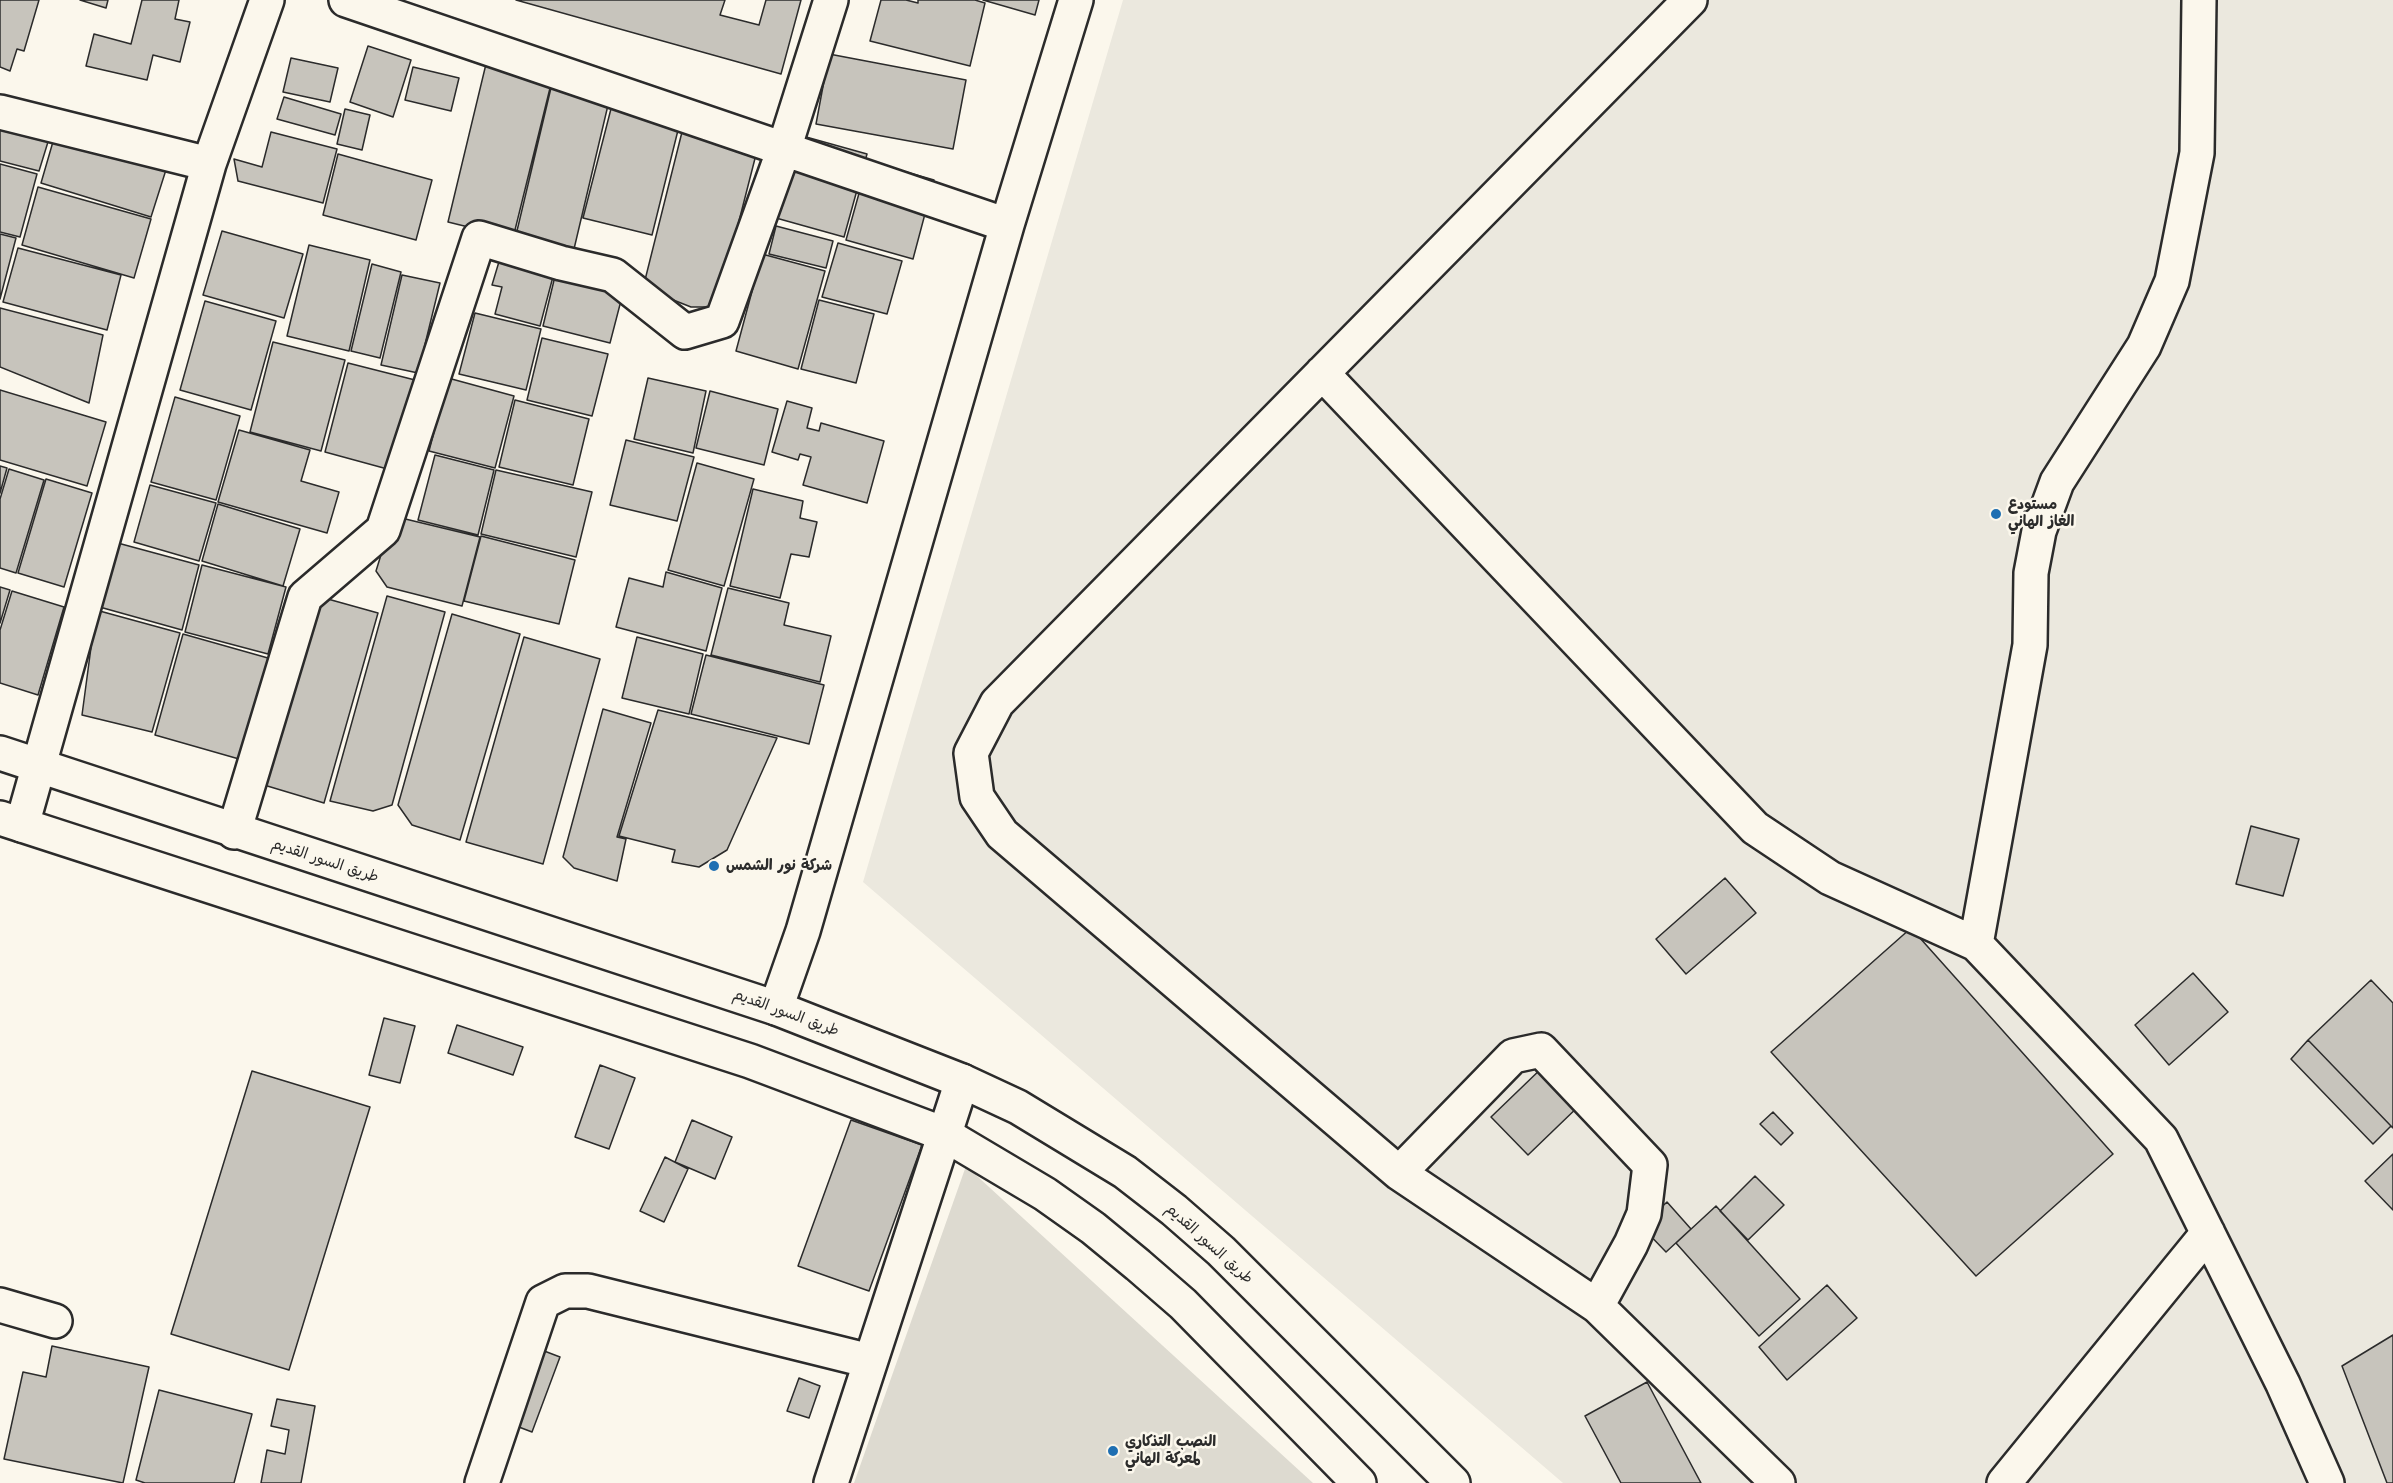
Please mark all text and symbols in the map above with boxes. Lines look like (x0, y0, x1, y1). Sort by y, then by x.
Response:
place label: مستودع الغاز الهاني (2008, 496, 2074, 531)
marker: مستودع الغاز الهاني (1989, 507, 2003, 521)
street label: طريق السور القديم (269, 835, 381, 887)
place label: شركة نور الشمس (726, 857, 832, 875)
marker: شركة نور الشمس (707, 859, 721, 873)
street label: طريق السور القديم (731, 985, 841, 1041)
street label: طريق السور القديم (1162, 1200, 1256, 1288)
place label: النصب التذكاري لمعركة الهاني (1125, 1433, 1216, 1468)
marker: النصب التذكاري لمعركة الهاني (1106, 1444, 1120, 1458)

